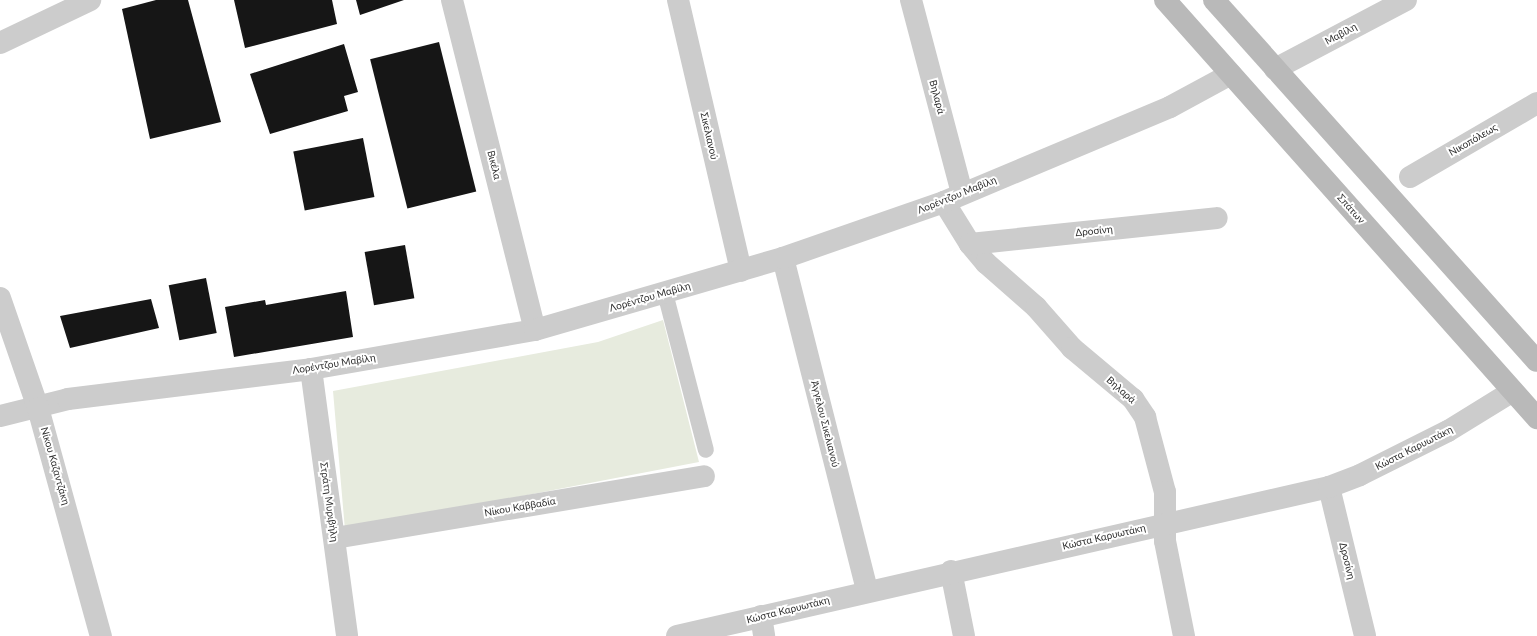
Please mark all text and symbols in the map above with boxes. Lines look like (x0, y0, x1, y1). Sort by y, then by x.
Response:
street label: Μαβίλη (1323, 21, 1359, 47)
street label: Βηλαρά (927, 79, 947, 115)
street label: Σικελιανού (698, 111, 720, 161)
street label: Νικοπόλεως (1447, 121, 1499, 159)
street label: Βικέλα (485, 149, 503, 181)
street label: Λορέντζου Μαβίλη (916, 174, 998, 216)
street label: Σπάτων (1335, 192, 1367, 226)
street label: Δροσίνη (1075, 223, 1113, 239)
street label: Λορέντζου Μαβίλη (608, 280, 692, 314)
street label: Λορέντζου Μαβίλη (292, 352, 376, 376)
street label: Βηλαρά (1104, 374, 1138, 406)
street label: Άγγελου Σικελιανού (808, 380, 842, 468)
street label: Κώστα Καρυωτάκη (1373, 423, 1455, 473)
street label: Νίκου Καζαντζάκη (38, 426, 72, 506)
street label: Στράτη Μυριβήλη (317, 461, 341, 543)
street label: Νίκου Καββαδία (483, 495, 557, 519)
street label: Κώστα Καρυωτάκη (1061, 522, 1147, 552)
street label: Δροσίνη (1337, 541, 1357, 581)
street label: Κώστα Καρυωτάκη (745, 594, 831, 626)

